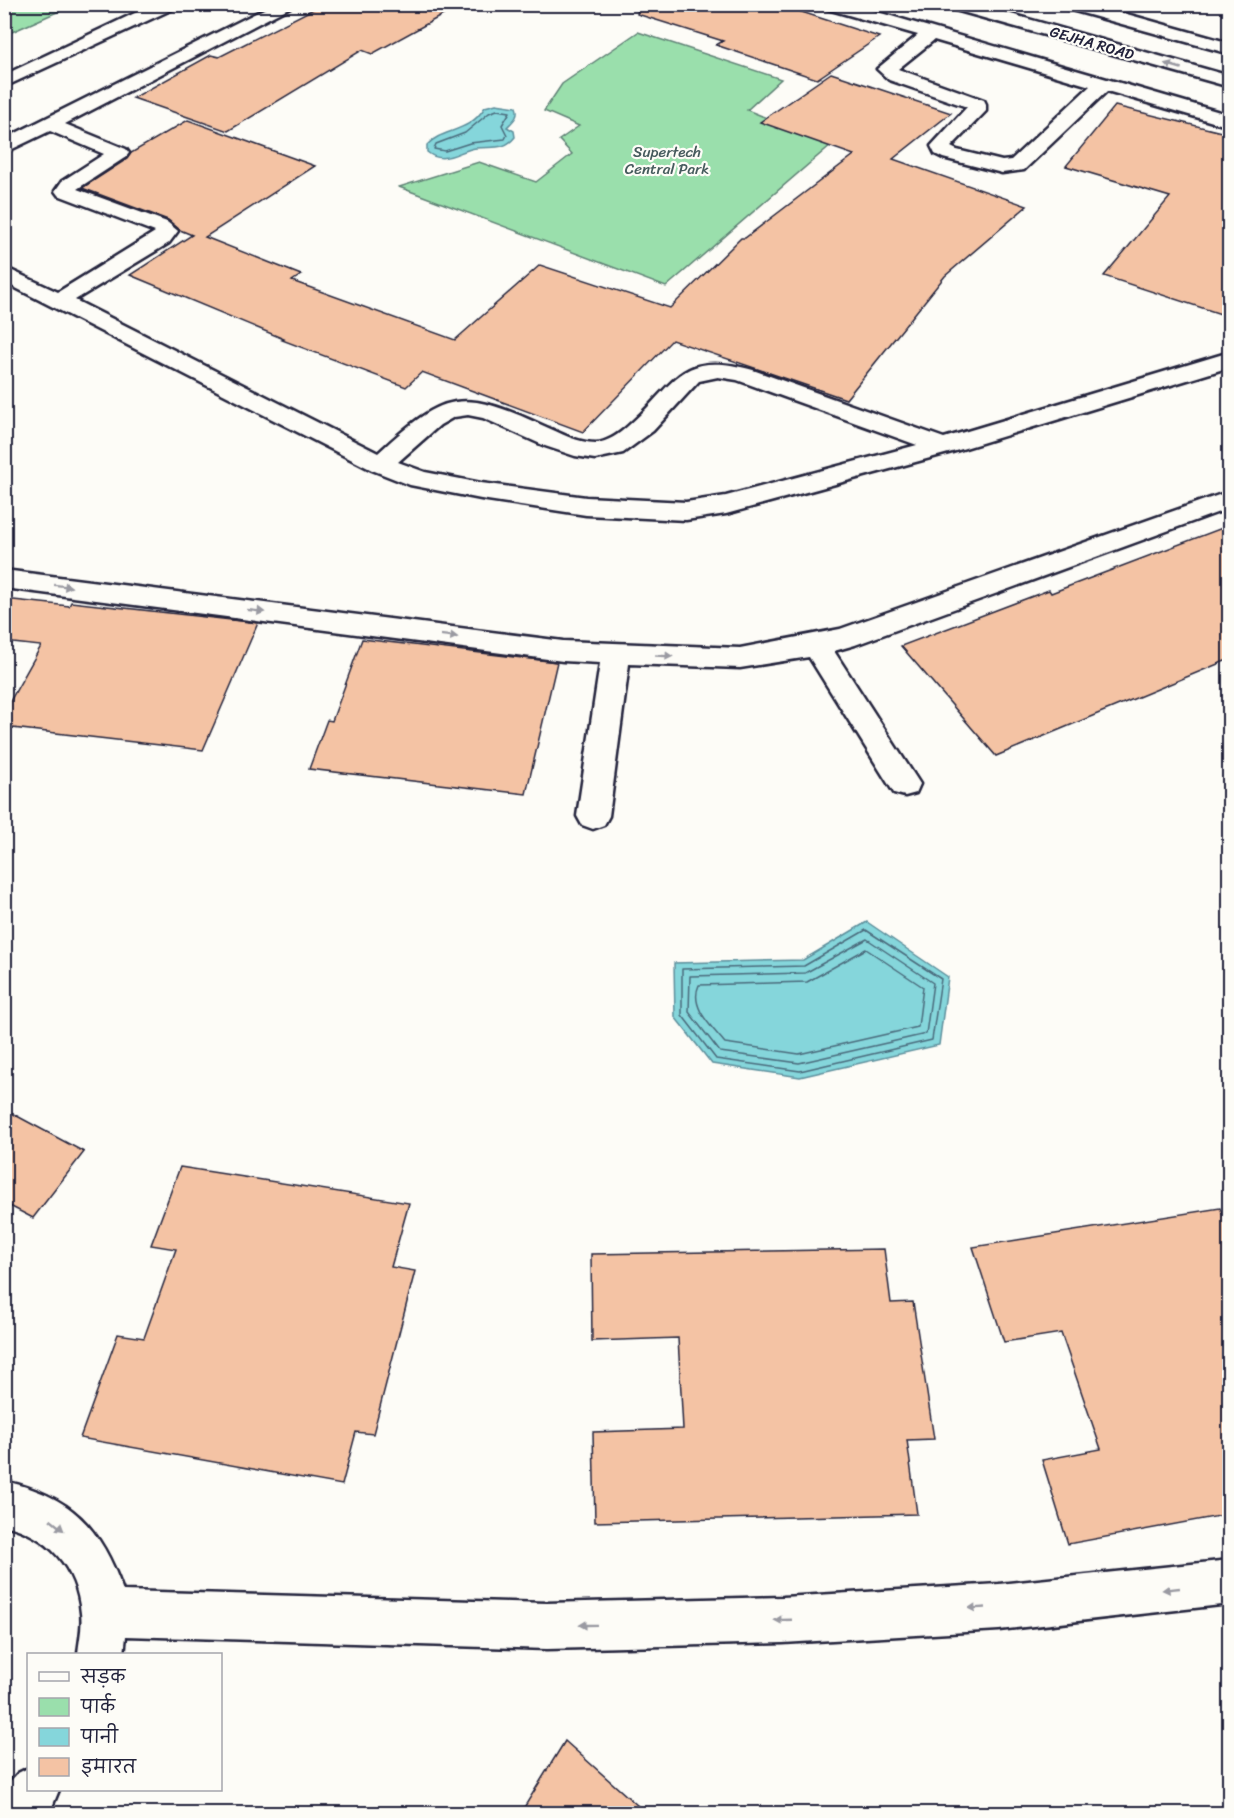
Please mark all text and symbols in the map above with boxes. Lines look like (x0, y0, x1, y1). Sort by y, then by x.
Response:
street label: GEJHA ROAD (1047, 19, 1137, 67)
one-way arrow (1164, 61, 1182, 71)
park label: Supertech Central Park (625, 139, 709, 182)
one-way arrow (53, 581, 72, 591)
one-way arrow (246, 606, 265, 616)
one-way arrow (440, 632, 459, 641)
one-way arrow (655, 651, 674, 660)
one-way arrow (50, 1518, 65, 1530)
one-way arrow (1162, 1584, 1181, 1594)
one-way arrow (968, 1604, 987, 1613)
one-way arrow (773, 1615, 792, 1624)
one-way arrow (578, 1620, 597, 1629)
legend (27, 1653, 222, 1791)
text: सड़क (80, 1661, 126, 1693)
text: पार्क (80, 1691, 116, 1723)
text: पानी (80, 1721, 119, 1753)
text: इमारत (81, 1751, 137, 1783)

